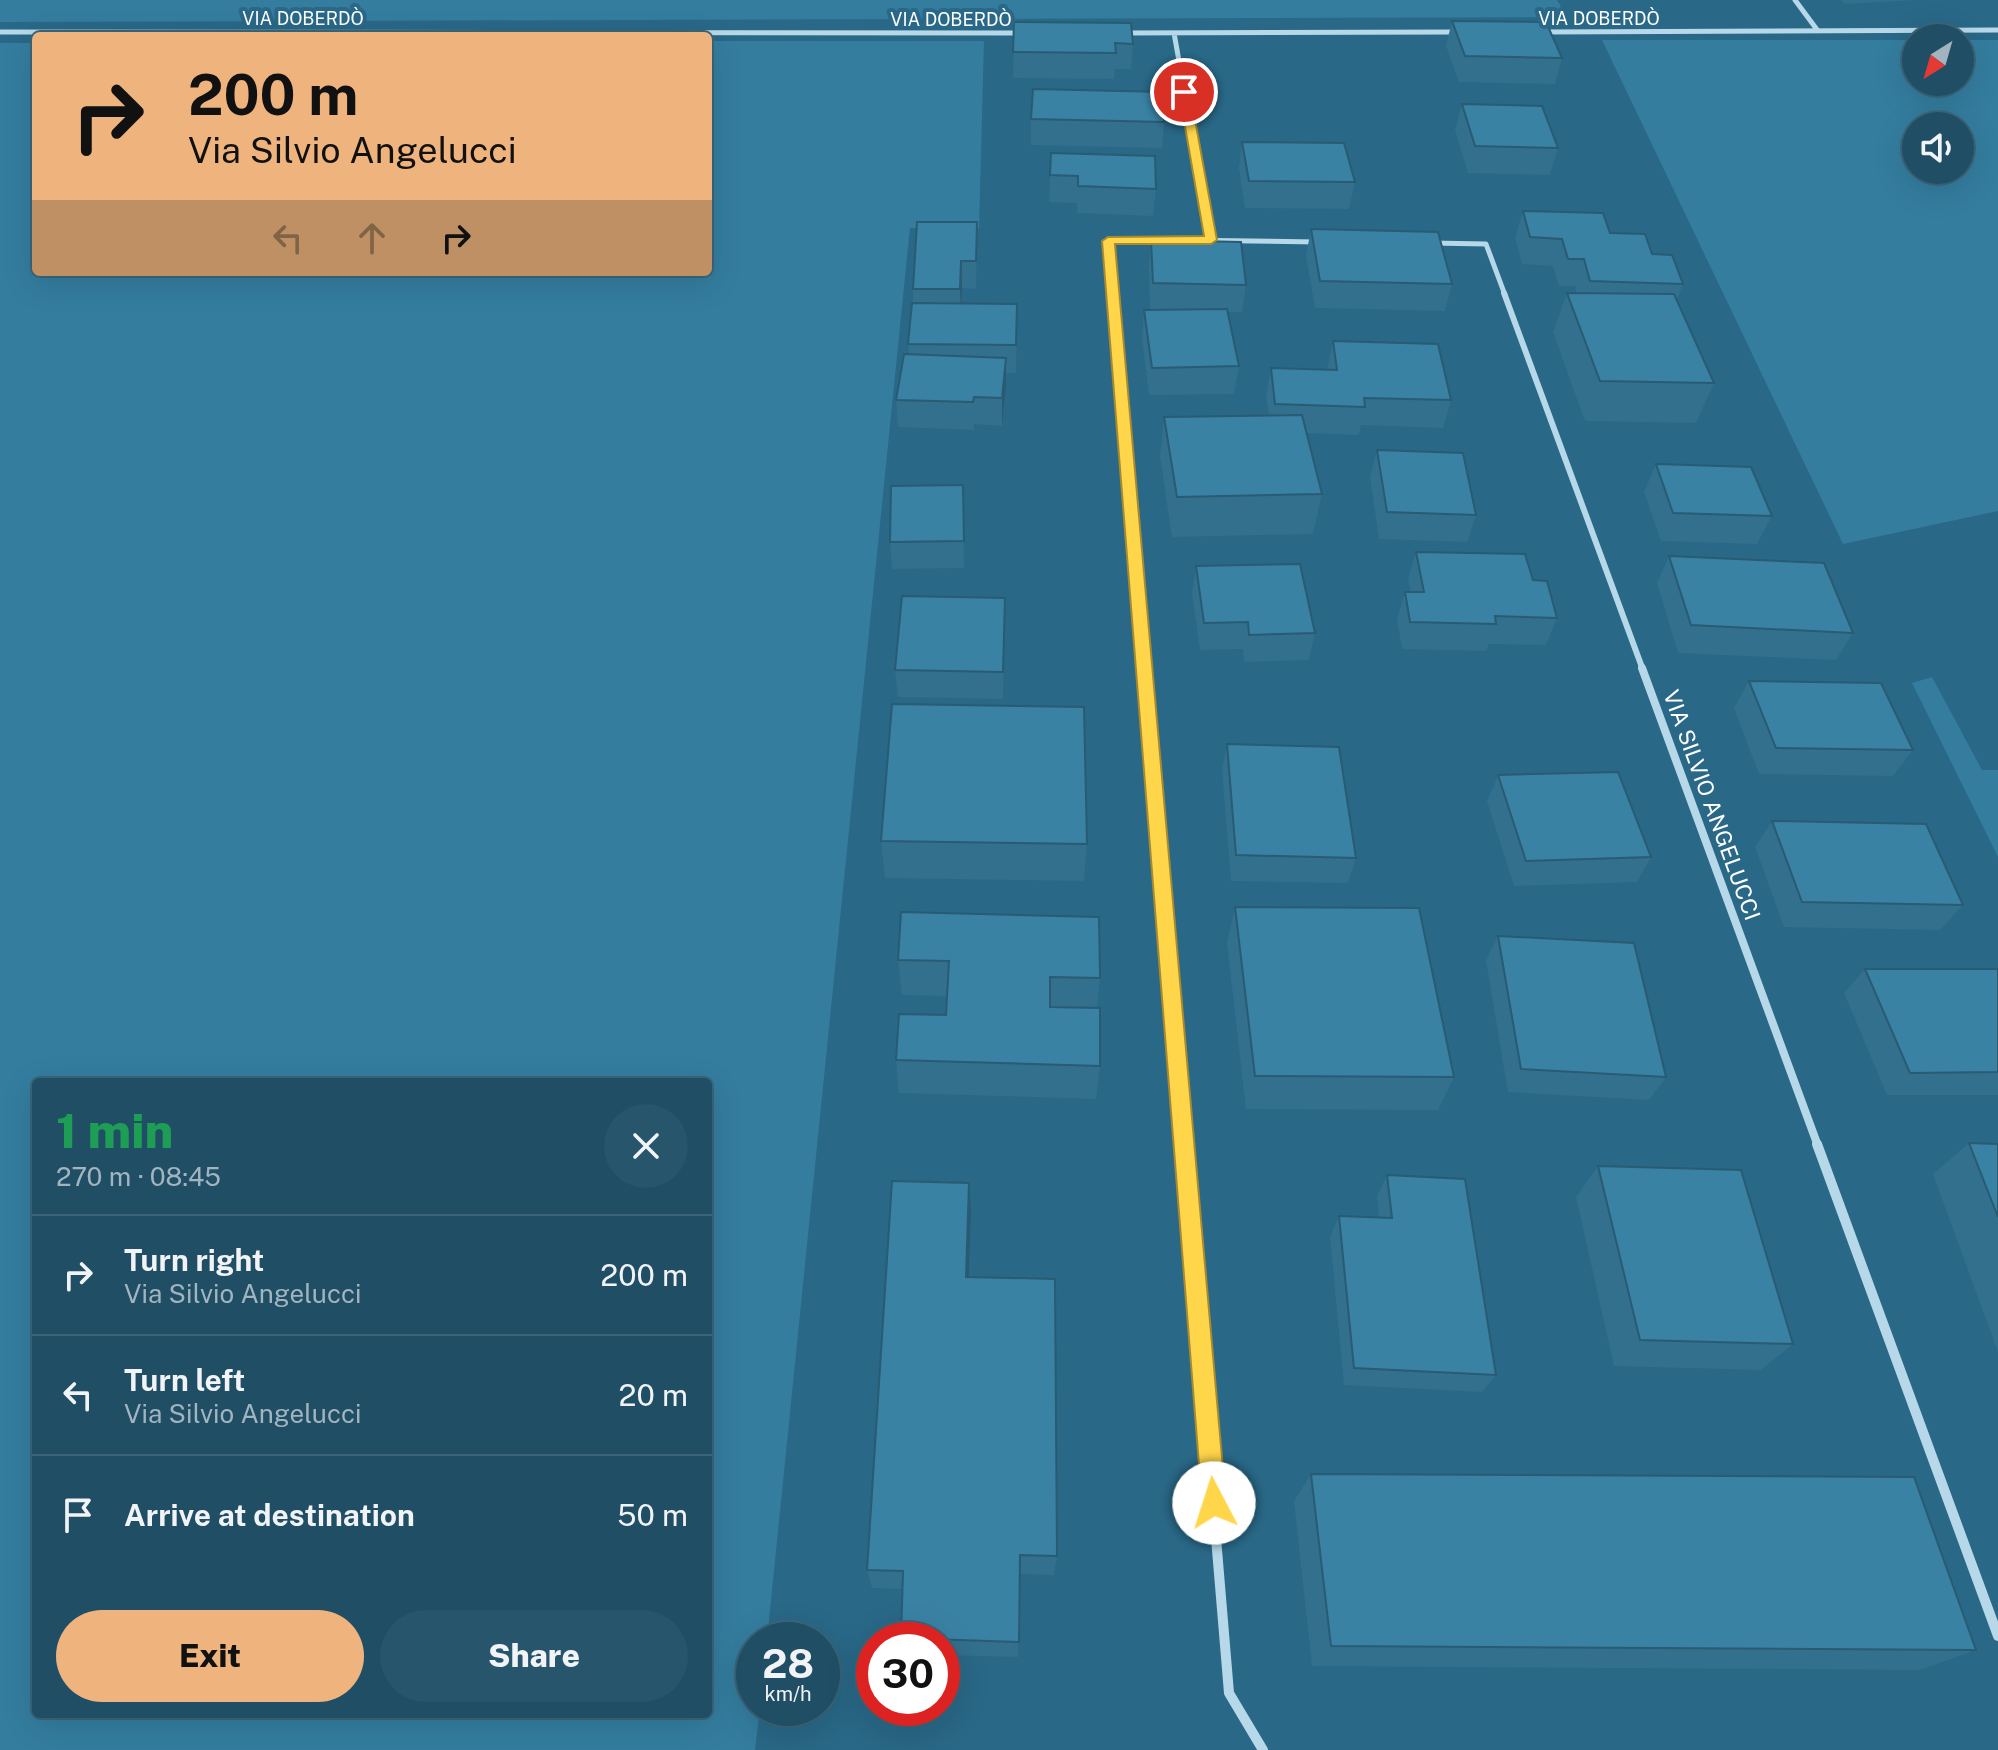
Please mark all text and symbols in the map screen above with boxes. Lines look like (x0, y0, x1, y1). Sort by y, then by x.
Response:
street label: VIA DOBERDÒ (242, 7, 364, 29)
street label: VIA DOBERDÒ (1538, 7, 1660, 29)
street label: VIA DOBERDÒ (890, 8, 1012, 30)
north arrow (1902, 24, 1974, 96)
map controls (1902, 24, 1974, 184)
pin (1150, 58, 1218, 126)
text: 200 m (188, 62, 358, 128)
icon: right (56, 64, 160, 168)
icon: arrive (1162, 70, 1206, 114)
button: sound (1902, 112, 1974, 184)
text: Via Silvio Angelucci (188, 129, 517, 171)
icon: left (266, 216, 310, 260)
icon: ahead (350, 216, 394, 260)
icon: right (434, 216, 478, 260)
street label: VIA SILVIO ANGELUCCI (1658, 686, 1766, 924)
text: 1 min (56, 1102, 173, 1159)
button: close (604, 1104, 688, 1188)
text: 270 m · 08:45 (56, 1161, 221, 1192)
text: Turn right (124, 1242, 264, 1278)
icon: right (56, 1253, 100, 1297)
text: 200 m (600, 1257, 688, 1293)
text: Via Silvio Angelucci (124, 1278, 361, 1309)
text: Turn left (124, 1362, 245, 1398)
icon: left (56, 1373, 100, 1417)
text: 20 m (619, 1377, 688, 1413)
text: Via Silvio Angelucci (124, 1398, 361, 1429)
position arrow (1172, 1461, 1256, 1545)
icon: arrive (56, 1493, 100, 1537)
text: Arrive at destination (124, 1497, 415, 1533)
text: 50 m (617, 1497, 688, 1533)
button: Exit (56, 1610, 364, 1702)
button: Share (380, 1610, 688, 1702)
speed limit sign: 30 (856, 1622, 960, 1726)
text: 28 (762, 1640, 814, 1687)
text: km/h (764, 1682, 812, 1706)

